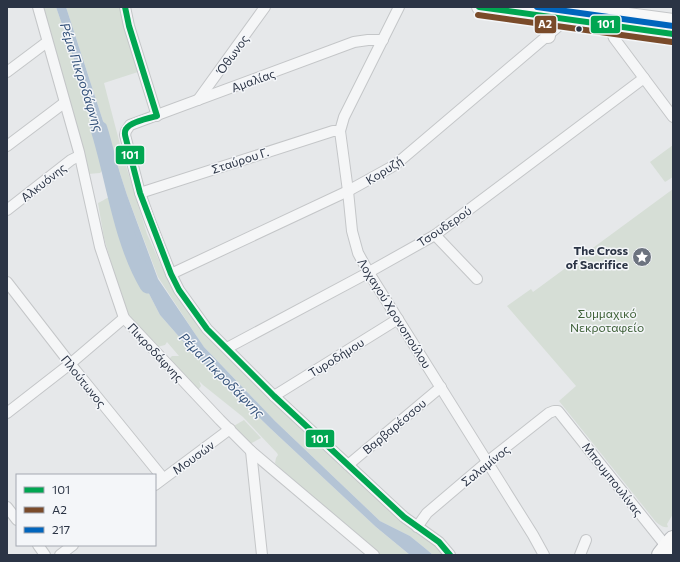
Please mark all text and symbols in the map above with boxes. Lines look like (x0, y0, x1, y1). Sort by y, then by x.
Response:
line badge: Α2 (534, 15, 557, 34)
line badge: 101 (590, 15, 621, 34)
text: Α2 (538, 17, 552, 30)
text: 101 (597, 17, 615, 30)
water label: Ρέμα Πικροδάφνης (57, 20, 107, 134)
unlabelled marker (574, 24, 584, 34)
street label: Όθωνος (212, 32, 251, 77)
street label: Αμαλίας (229, 66, 277, 94)
street label: Σταύρου Γ. (210, 144, 270, 176)
line badge: 101 (115, 145, 145, 165)
text: 101 (121, 148, 139, 161)
street label: Κορυζή (363, 153, 405, 187)
street label: Αλκυόνης (18, 160, 69, 204)
street label: Τσουδερού (414, 203, 474, 249)
place label: The Cross of Sacrifice (566, 243, 628, 271)
place icon: The Cross of Sacrifice (631, 246, 653, 268)
street label: Λοχαγού Χρονοπούλου (355, 255, 435, 371)
park label: Συμμαχικό Νεκροταφείο (570, 306, 644, 334)
street label: Πικροδάφνης (125, 320, 187, 384)
water label: Ρέμα Πικροδάφνης (176, 329, 268, 421)
street label: Τυροδήμου (306, 334, 367, 380)
street label: Πλούτωνος (59, 352, 109, 410)
street label: Βαρβαρέσσου (359, 395, 429, 457)
line badge: 101 (305, 429, 335, 448)
text: 101 (311, 432, 329, 445)
street label: Μουσών (169, 437, 217, 477)
street label: Μπουμπουλίνας (580, 439, 646, 519)
street label: Σαλαμίνος (458, 441, 512, 489)
legend (16, 474, 156, 546)
text: 101 (52, 482, 70, 496)
text: Α2 (52, 502, 67, 516)
text: 217 (52, 522, 70, 536)

